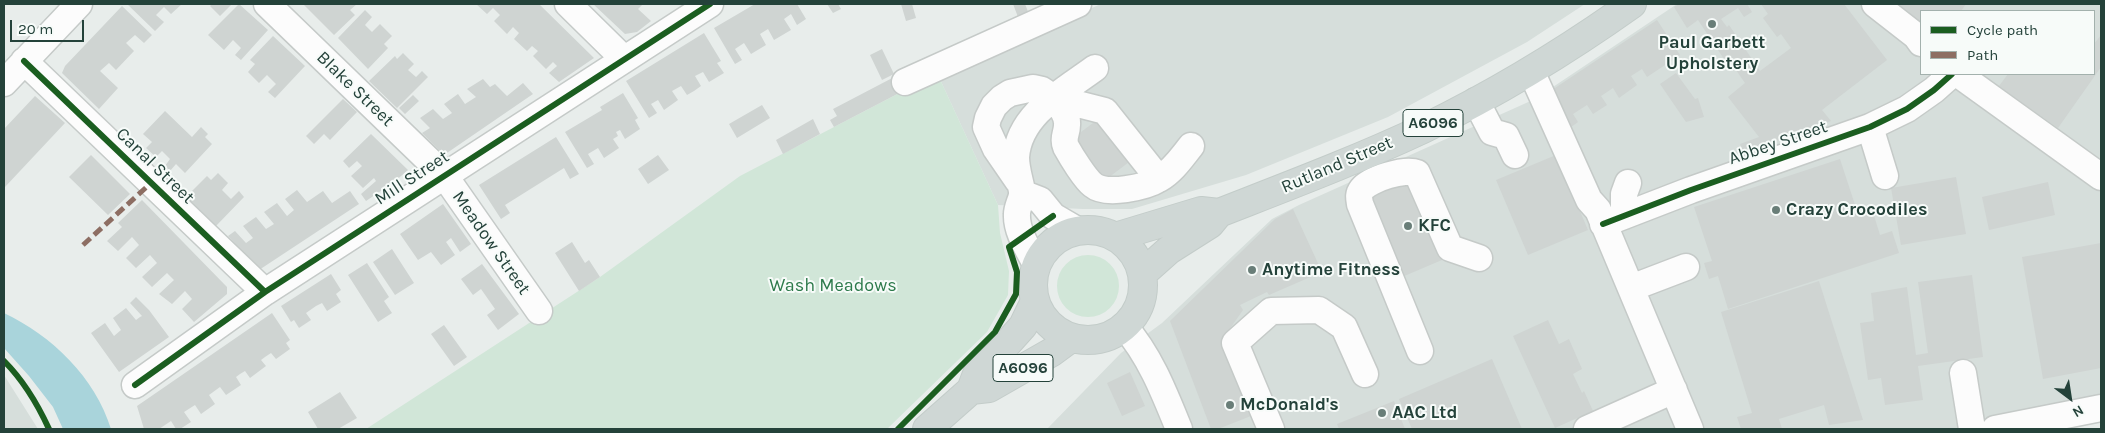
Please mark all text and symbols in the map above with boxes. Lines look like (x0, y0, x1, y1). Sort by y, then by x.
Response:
scale bar (12, 10, 86, 42)
legend (1920, 10, 2095, 75)
marker: Paul Garbett Upholstery (1706, 18, 1718, 30)
text: 20 m (18, 20, 53, 38)
text: Cycle path (1967, 21, 2038, 39)
place label: Paul Garbett Upholstery (1659, 32, 1765, 74)
text: Path (1967, 46, 1998, 64)
street label: Blake Street (312, 47, 398, 131)
road number: A6096 (1403, 110, 1463, 136)
street label: Abbey Street (1726, 116, 1830, 170)
street label: Canal Street (111, 123, 199, 209)
street label: Rutland Street (1278, 132, 1396, 198)
street label: Mill Street (371, 146, 453, 210)
street label: Meadow Street (447, 187, 535, 299)
place label: Crazy Crocodiles (1786, 199, 1927, 221)
marker: Crazy Crocodiles (1770, 204, 1782, 216)
place label: KFC (1418, 215, 1451, 237)
marker: KFC (1402, 220, 1414, 232)
place label: Anytime Fitness (1262, 259, 1400, 281)
marker: Anytime Fitness (1246, 264, 1258, 276)
park label: Wash Meadows (769, 275, 897, 297)
road number: A6096 (993, 354, 1053, 382)
north arrow (2045, 373, 2095, 423)
place label: McDonald's (1240, 394, 1339, 416)
marker: McDonald's (1224, 399, 1236, 411)
text: N (2069, 401, 2087, 421)
place label: AAC Ltd (1392, 402, 1458, 424)
marker: AAC Ltd (1376, 407, 1388, 419)

